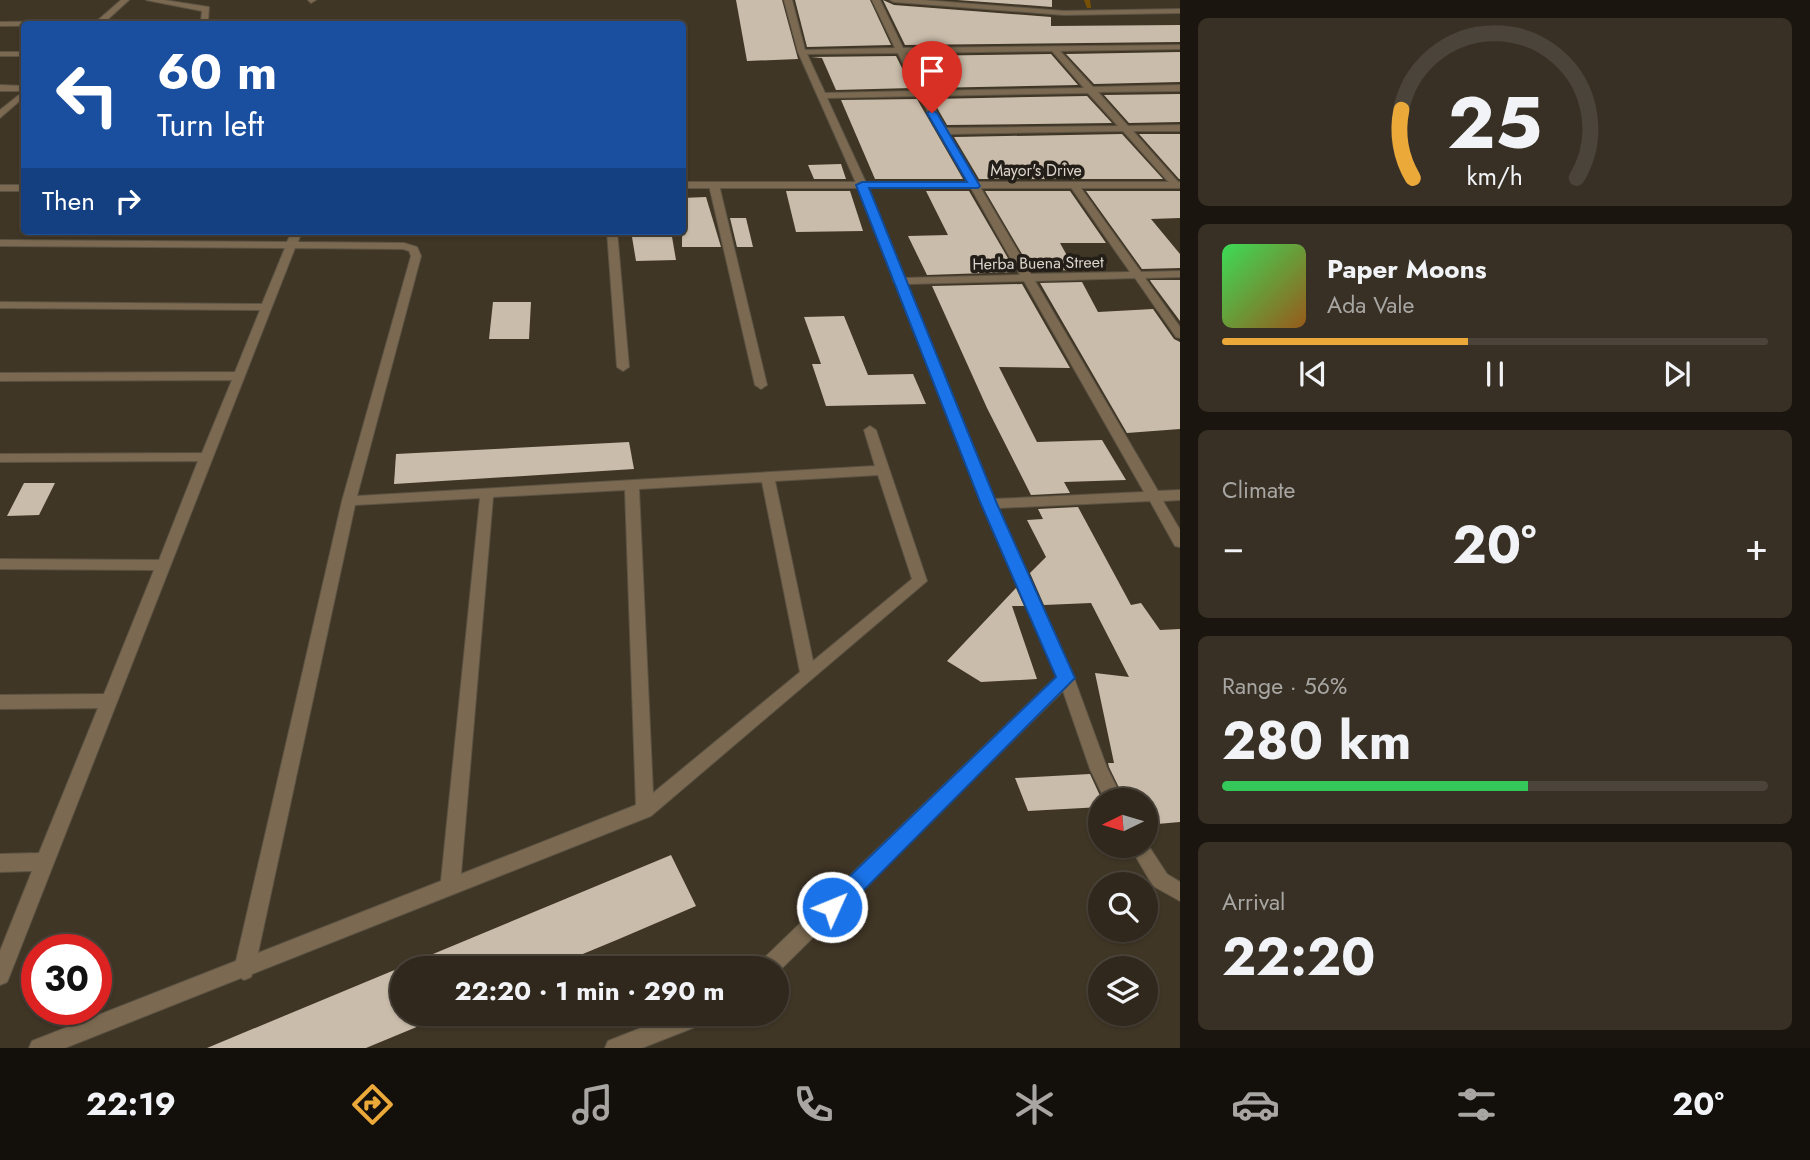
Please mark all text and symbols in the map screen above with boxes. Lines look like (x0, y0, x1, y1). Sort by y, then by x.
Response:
text: 60 m (157, 37, 277, 107)
pin (902, 41, 962, 113)
icon: left (42, 49, 133, 140)
icon: arrive (913, 52, 951, 90)
text: 25 (1448, 70, 1542, 175)
text: Turn left (157, 102, 264, 148)
text: km/h (1467, 158, 1523, 194)
street label: Mayor's Drive (990, 159, 1082, 182)
text: Then (42, 182, 95, 220)
icon: right (109, 182, 147, 220)
street label: Herba Buena Street (972, 250, 1104, 276)
text: Paper Moons (1327, 250, 1487, 288)
text: Ada Vale (1327, 288, 1414, 322)
icon: previous (1294, 355, 1332, 393)
icon: pause (1476, 355, 1514, 393)
icon: next (1658, 355, 1696, 393)
text: Climate (1222, 473, 1295, 507)
text: 20° (1453, 507, 1537, 583)
text: − (1222, 519, 1244, 574)
text: + (1745, 519, 1768, 574)
text: Range · 56% (1222, 669, 1347, 703)
text: 280 km (1222, 703, 1411, 779)
north arrow (1088, 788, 1158, 858)
map controls (1088, 788, 1158, 1026)
position arrow (795, 870, 869, 944)
button: search (1088, 872, 1158, 942)
text: Arrival (1222, 885, 1285, 919)
text: 22:20 (1222, 919, 1376, 995)
speed limit sign: 30 (21, 934, 112, 1025)
button: layers (1088, 956, 1158, 1026)
text: 22:20 · 1 min · 290 m (455, 972, 724, 1010)
icon: directions (348, 1080, 397, 1129)
icon: music (568, 1080, 617, 1129)
icon: phone (789, 1080, 838, 1129)
icon: climate (1010, 1080, 1059, 1129)
icon: car (1231, 1080, 1280, 1129)
icon: filters (1452, 1080, 1501, 1129)
text: 22:19 (86, 1081, 176, 1127)
text: 20° (1672, 1081, 1724, 1127)

